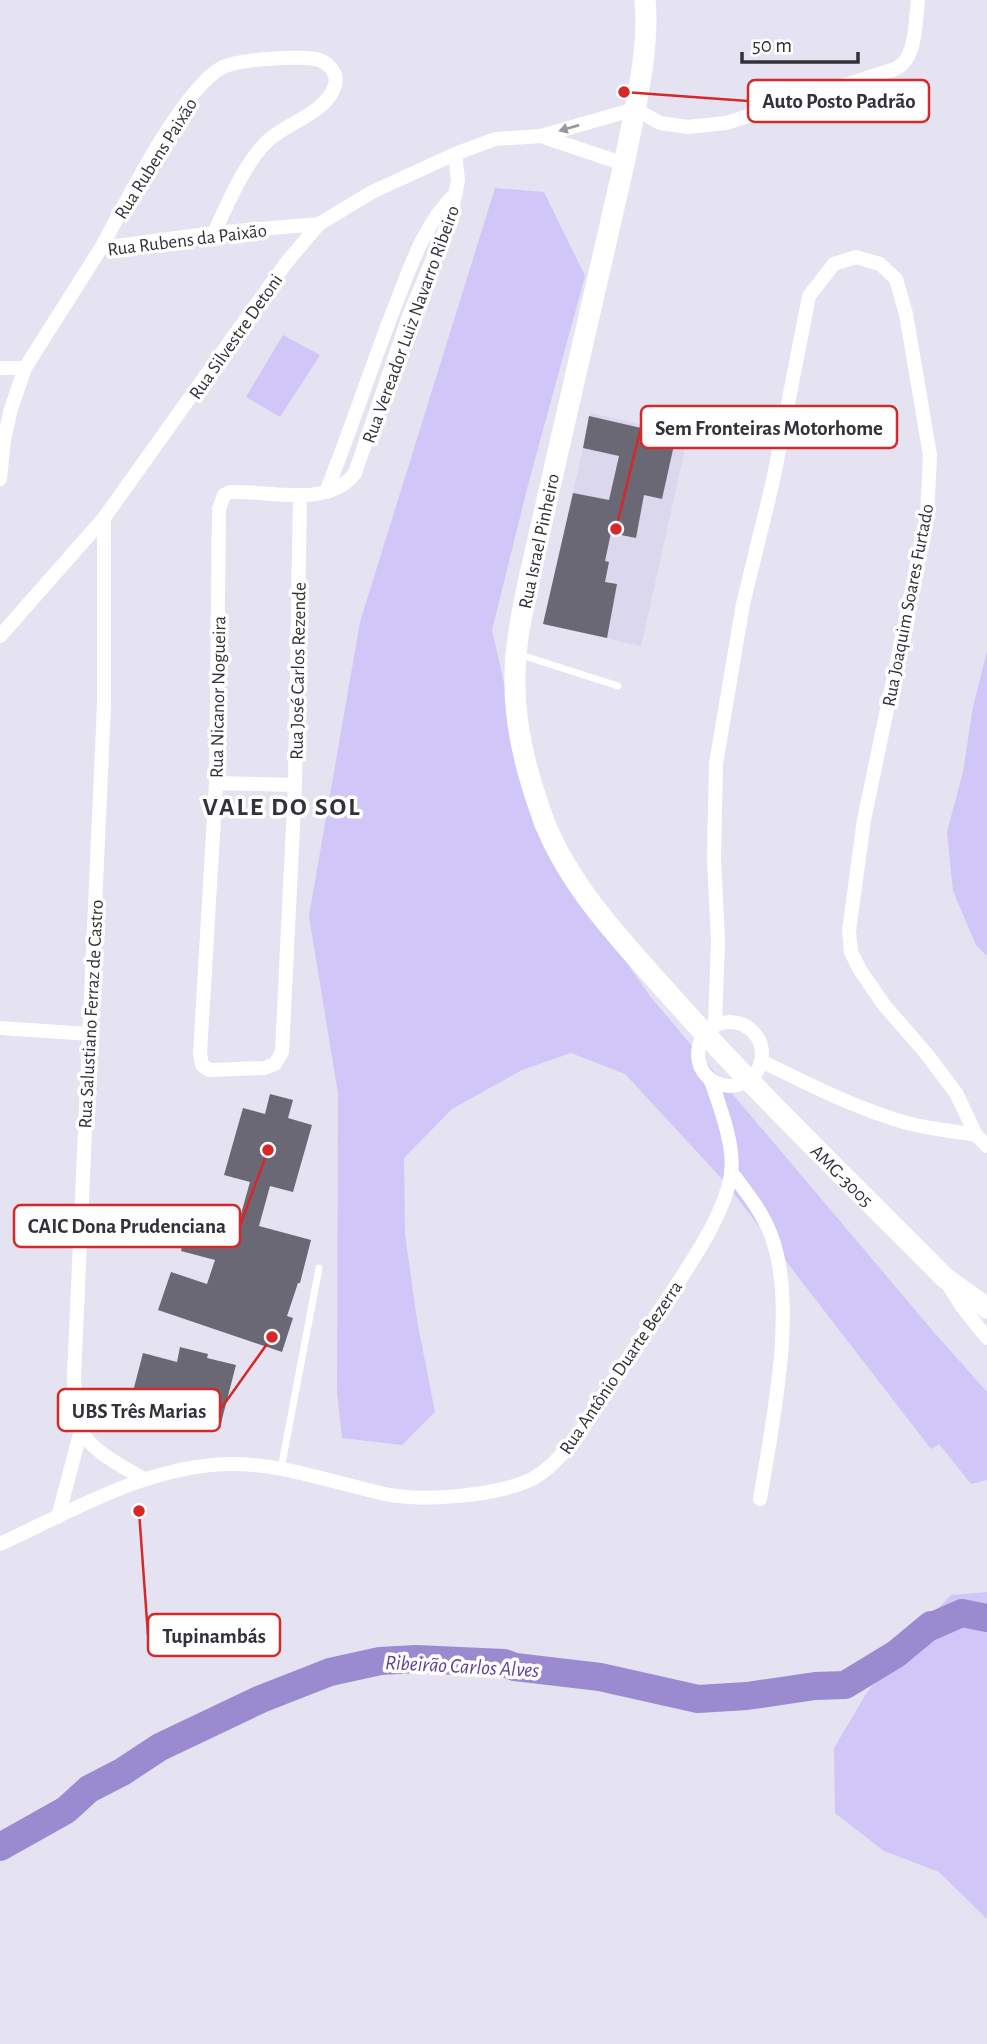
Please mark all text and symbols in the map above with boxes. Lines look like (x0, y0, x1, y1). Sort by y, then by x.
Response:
scale bar (742, 21, 858, 65)
text: 50 m (752, 35, 792, 56)
callout: Auto Posto Padrão (748, 80, 929, 122)
text: Auto Posto Padrão (762, 91, 916, 112)
street label: Rua Rubens Paixão (111, 95, 201, 223)
one-way arrow (558, 123, 580, 134)
street label: Rua Vereador Luiz Navarro Ribeiro (360, 203, 463, 446)
street label: Rua Rubens da Paixão (106, 221, 268, 260)
street label: Rua Silvestre Detoni (186, 271, 286, 403)
callout: Sem Fronteiras Motorhome (641, 406, 897, 448)
text: Sem Fronteiras Motorhome (655, 418, 883, 439)
street label: Rua Israel Pinheiro (516, 472, 563, 611)
street label: Rua Joaquim Soares Furtado (879, 502, 937, 708)
street label: Rua José Carlos Rezende (287, 582, 310, 760)
street label: Rua Nicanor Nogueira (208, 616, 229, 778)
district label: VALE DO SOL (203, 794, 361, 820)
street label: Rua Salustiano Ferraz de Castro (76, 899, 107, 1129)
street label: AMG-3005 (807, 1142, 876, 1211)
callout: CAIC Dona Prudenciana (14, 1205, 240, 1247)
text: CAIC Dona Prudenciana (28, 1216, 226, 1237)
street label: Rua Antônio Duarte Bezerra (556, 1278, 686, 1458)
callout: UBS Três Marias (58, 1389, 220, 1431)
text: UBS Três Marias (72, 1401, 206, 1422)
callout: Tupinambás (148, 1614, 280, 1656)
text: Tupinambás (162, 1626, 266, 1647)
water label: Ribeirão Carlos Alves (384, 1652, 540, 1681)

